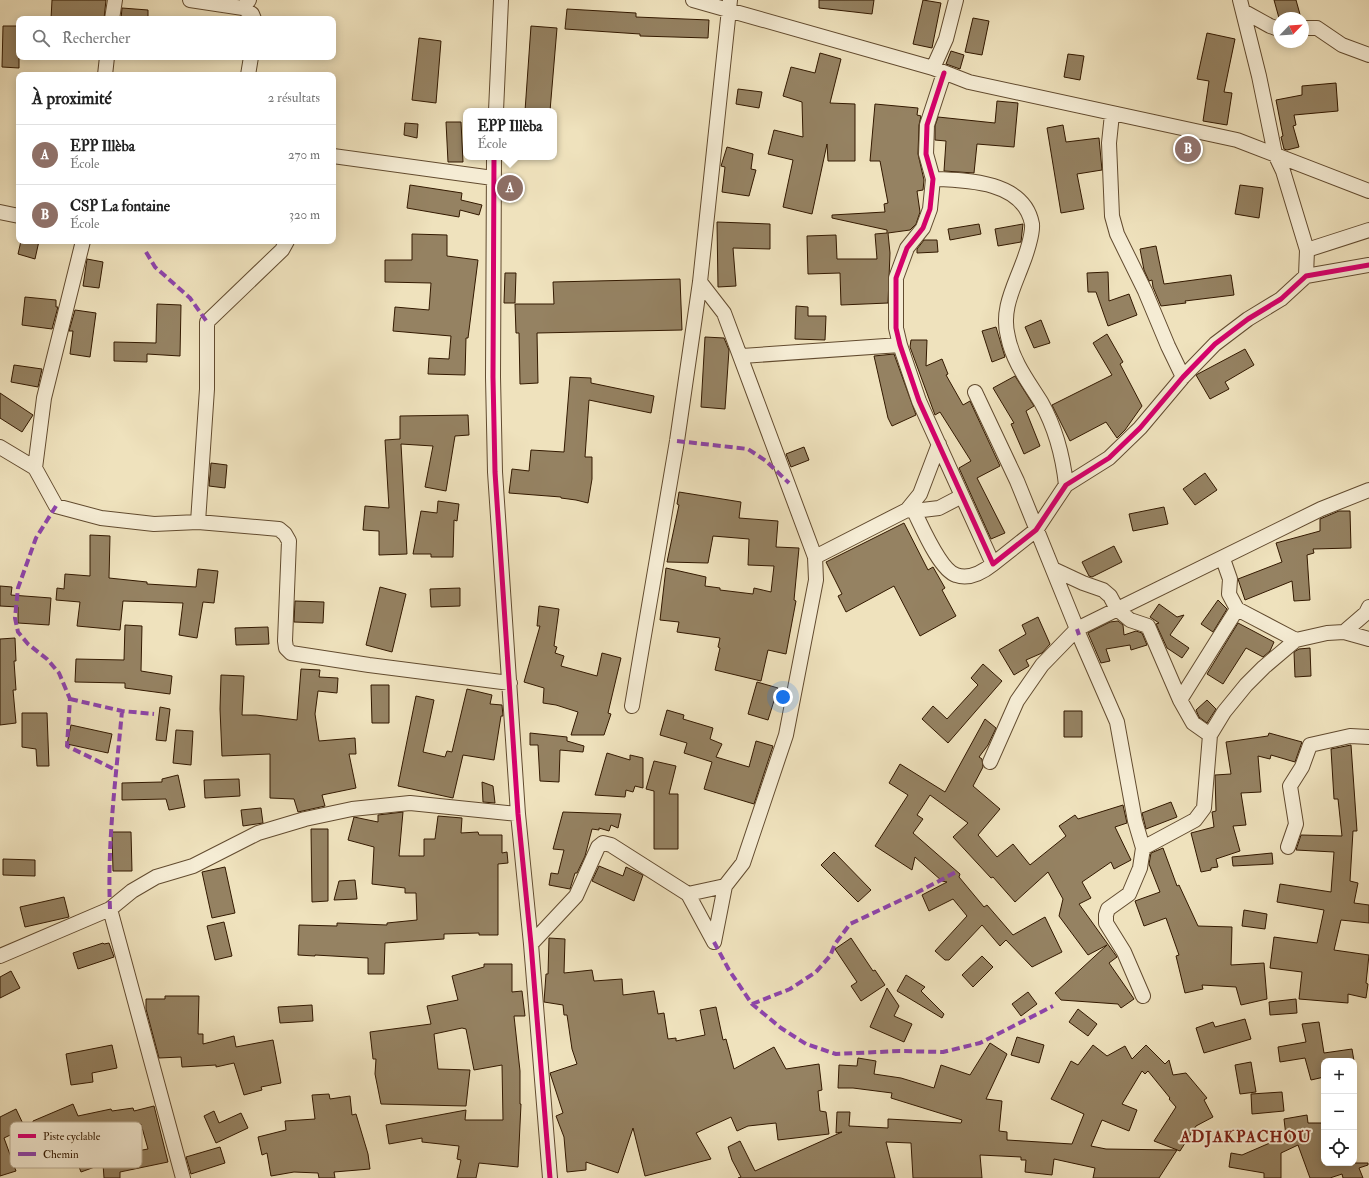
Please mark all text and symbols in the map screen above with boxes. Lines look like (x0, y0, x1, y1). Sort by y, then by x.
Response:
north arrow (1273, 12, 1309, 48)
search box (16, 16, 336, 60)
icon: search (30, 27, 52, 49)
text: Rechercher (62, 29, 130, 48)
text: À proximité (32, 88, 112, 109)
text: 2 résultats (268, 90, 320, 106)
popup (463, 108, 557, 160)
text: EPP Illèba (478, 117, 543, 136)
pin: B (1175, 134, 1201, 164)
text: École (478, 136, 507, 152)
text: EPP Illèba (70, 137, 135, 156)
text: A (41, 147, 49, 163)
text: 270 m (288, 147, 320, 163)
text: École (70, 156, 99, 172)
pin: A (497, 173, 523, 203)
text: CSP La fontaine (70, 197, 170, 216)
text: B (41, 207, 49, 223)
text: 320 m (289, 207, 320, 223)
text: École (70, 216, 99, 232)
your location (773, 687, 793, 707)
map controls (1321, 1058, 1357, 1166)
button: + (1321, 1058, 1357, 1094)
button: − (1321, 1094, 1357, 1130)
legend (10, 1122, 142, 1168)
district label: ADJAKPACHOU (1179, 1127, 1312, 1148)
text: Piste cyclable (43, 1130, 101, 1144)
button: locate (1321, 1130, 1357, 1166)
text: Chemin (43, 1148, 79, 1161)

